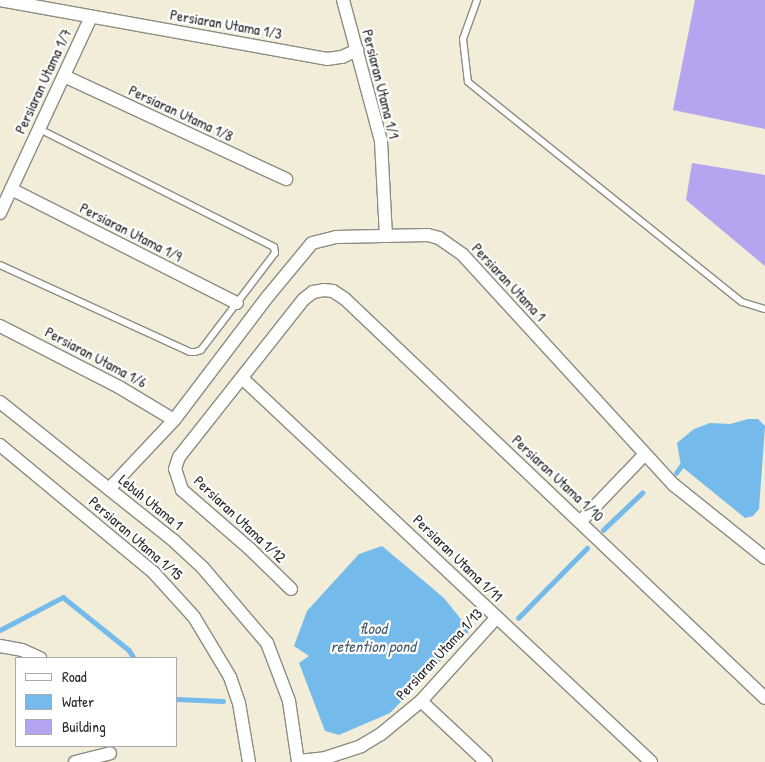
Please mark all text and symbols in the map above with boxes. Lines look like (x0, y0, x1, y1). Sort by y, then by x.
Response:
street label: Persiaran Utama 1/3 (169, 5, 283, 43)
street label: Persiaran Utama 1/7 (11, 26, 75, 136)
street label: Persiaran Utama 1/1 (359, 28, 403, 140)
street label: Persiaran Utama 1/8 (126, 81, 236, 145)
street label: Persiaran Utama 1/9 (77, 199, 185, 265)
street label: Persiaran Utama 1 (468, 239, 550, 325)
street label: Persiaran Utama 1/6 (42, 323, 150, 391)
street label: Persiaran Utama 1/10 (508, 431, 608, 525)
street label: Lebuh Utama 1 (115, 471, 187, 533)
street label: Persiaran Utama 1/12 (190, 472, 290, 566)
street label: Persiaran Utama 1/15 (85, 492, 187, 584)
street label: Persiaran Utama 1/11 (410, 511, 506, 605)
street label: Persiaran Utama 1/13 (392, 604, 486, 704)
water label: flood retention pond (331, 618, 415, 656)
legend (15, 657, 178, 747)
text: Road (62, 666, 87, 687)
text: Water (62, 691, 94, 712)
text: Building (62, 716, 106, 737)

